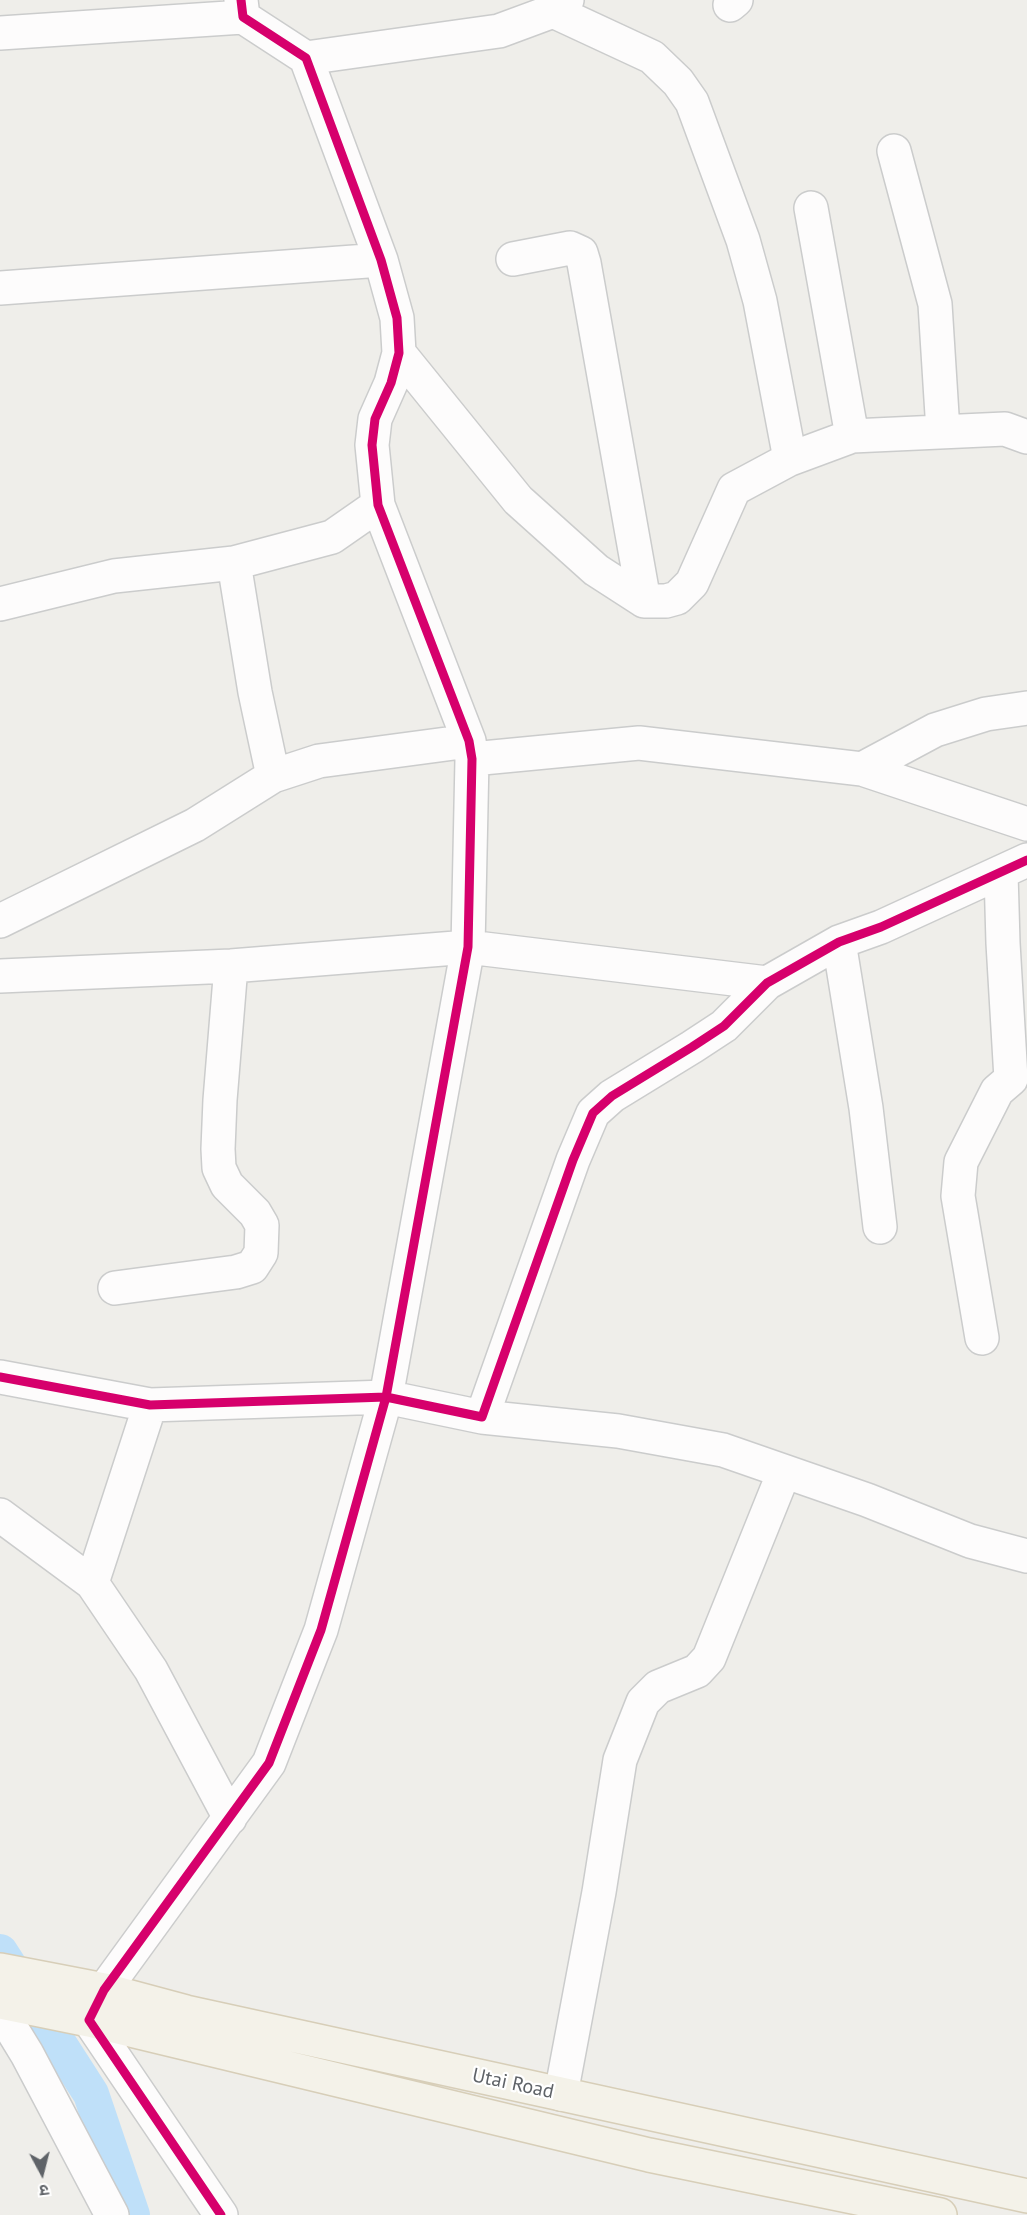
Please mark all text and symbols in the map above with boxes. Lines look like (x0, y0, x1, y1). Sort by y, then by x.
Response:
street label: Utai Road (470, 2064, 556, 2104)
north arrow (12, 2143, 72, 2203)
text: उ (38, 2180, 50, 2201)

